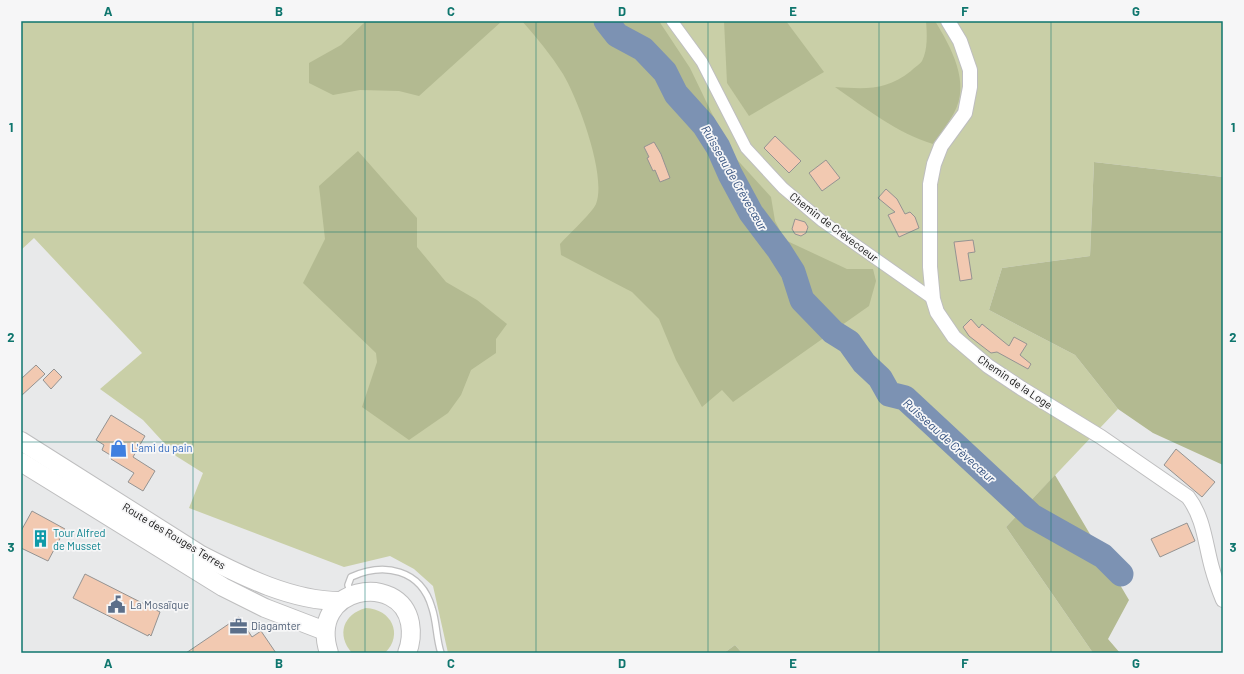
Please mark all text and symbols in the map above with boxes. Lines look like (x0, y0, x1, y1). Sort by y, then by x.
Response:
text: A (104, 3, 113, 19)
text: B (275, 3, 283, 19)
text: C (447, 3, 455, 19)
text: D (618, 3, 626, 19)
text: E (789, 3, 797, 19)
text: F (961, 3, 969, 19)
text: G (1132, 3, 1140, 19)
text: 1 (9, 119, 13, 135)
text: 1 (1231, 119, 1235, 135)
water label: Ruisseau de Crèvecœur (699, 123, 771, 233)
street label: Chemin de Crèvecoeur (788, 189, 881, 264)
text: 2 (7, 329, 15, 345)
text: 2 (1229, 329, 1237, 345)
street label: Chemin de la Loge (976, 352, 1055, 411)
water label: Ruisseau de Crèvecœur (901, 395, 999, 486)
shop icon: L'ami du pain (108, 438, 128, 458)
place label: L'ami du pain (131, 441, 193, 454)
street label: Route des Rouges Terres (120, 500, 228, 571)
place label: Tour Alfred de Musset (53, 526, 106, 552)
building icon: Tour Alfred de Musset (30, 529, 50, 549)
text: 3 (7, 539, 15, 555)
text: 3 (1229, 539, 1237, 555)
public building icon: La Mosaïque (107, 595, 127, 615)
place label: La Mosaïque (130, 598, 189, 611)
office icon: Diagamter (228, 616, 248, 636)
place label: Diagamter (251, 619, 301, 632)
text: A (104, 655, 113, 671)
text: B (275, 655, 283, 671)
text: C (447, 655, 455, 671)
text: D (618, 655, 626, 671)
text: E (789, 655, 797, 671)
text: F (961, 655, 969, 671)
text: G (1132, 655, 1140, 671)

